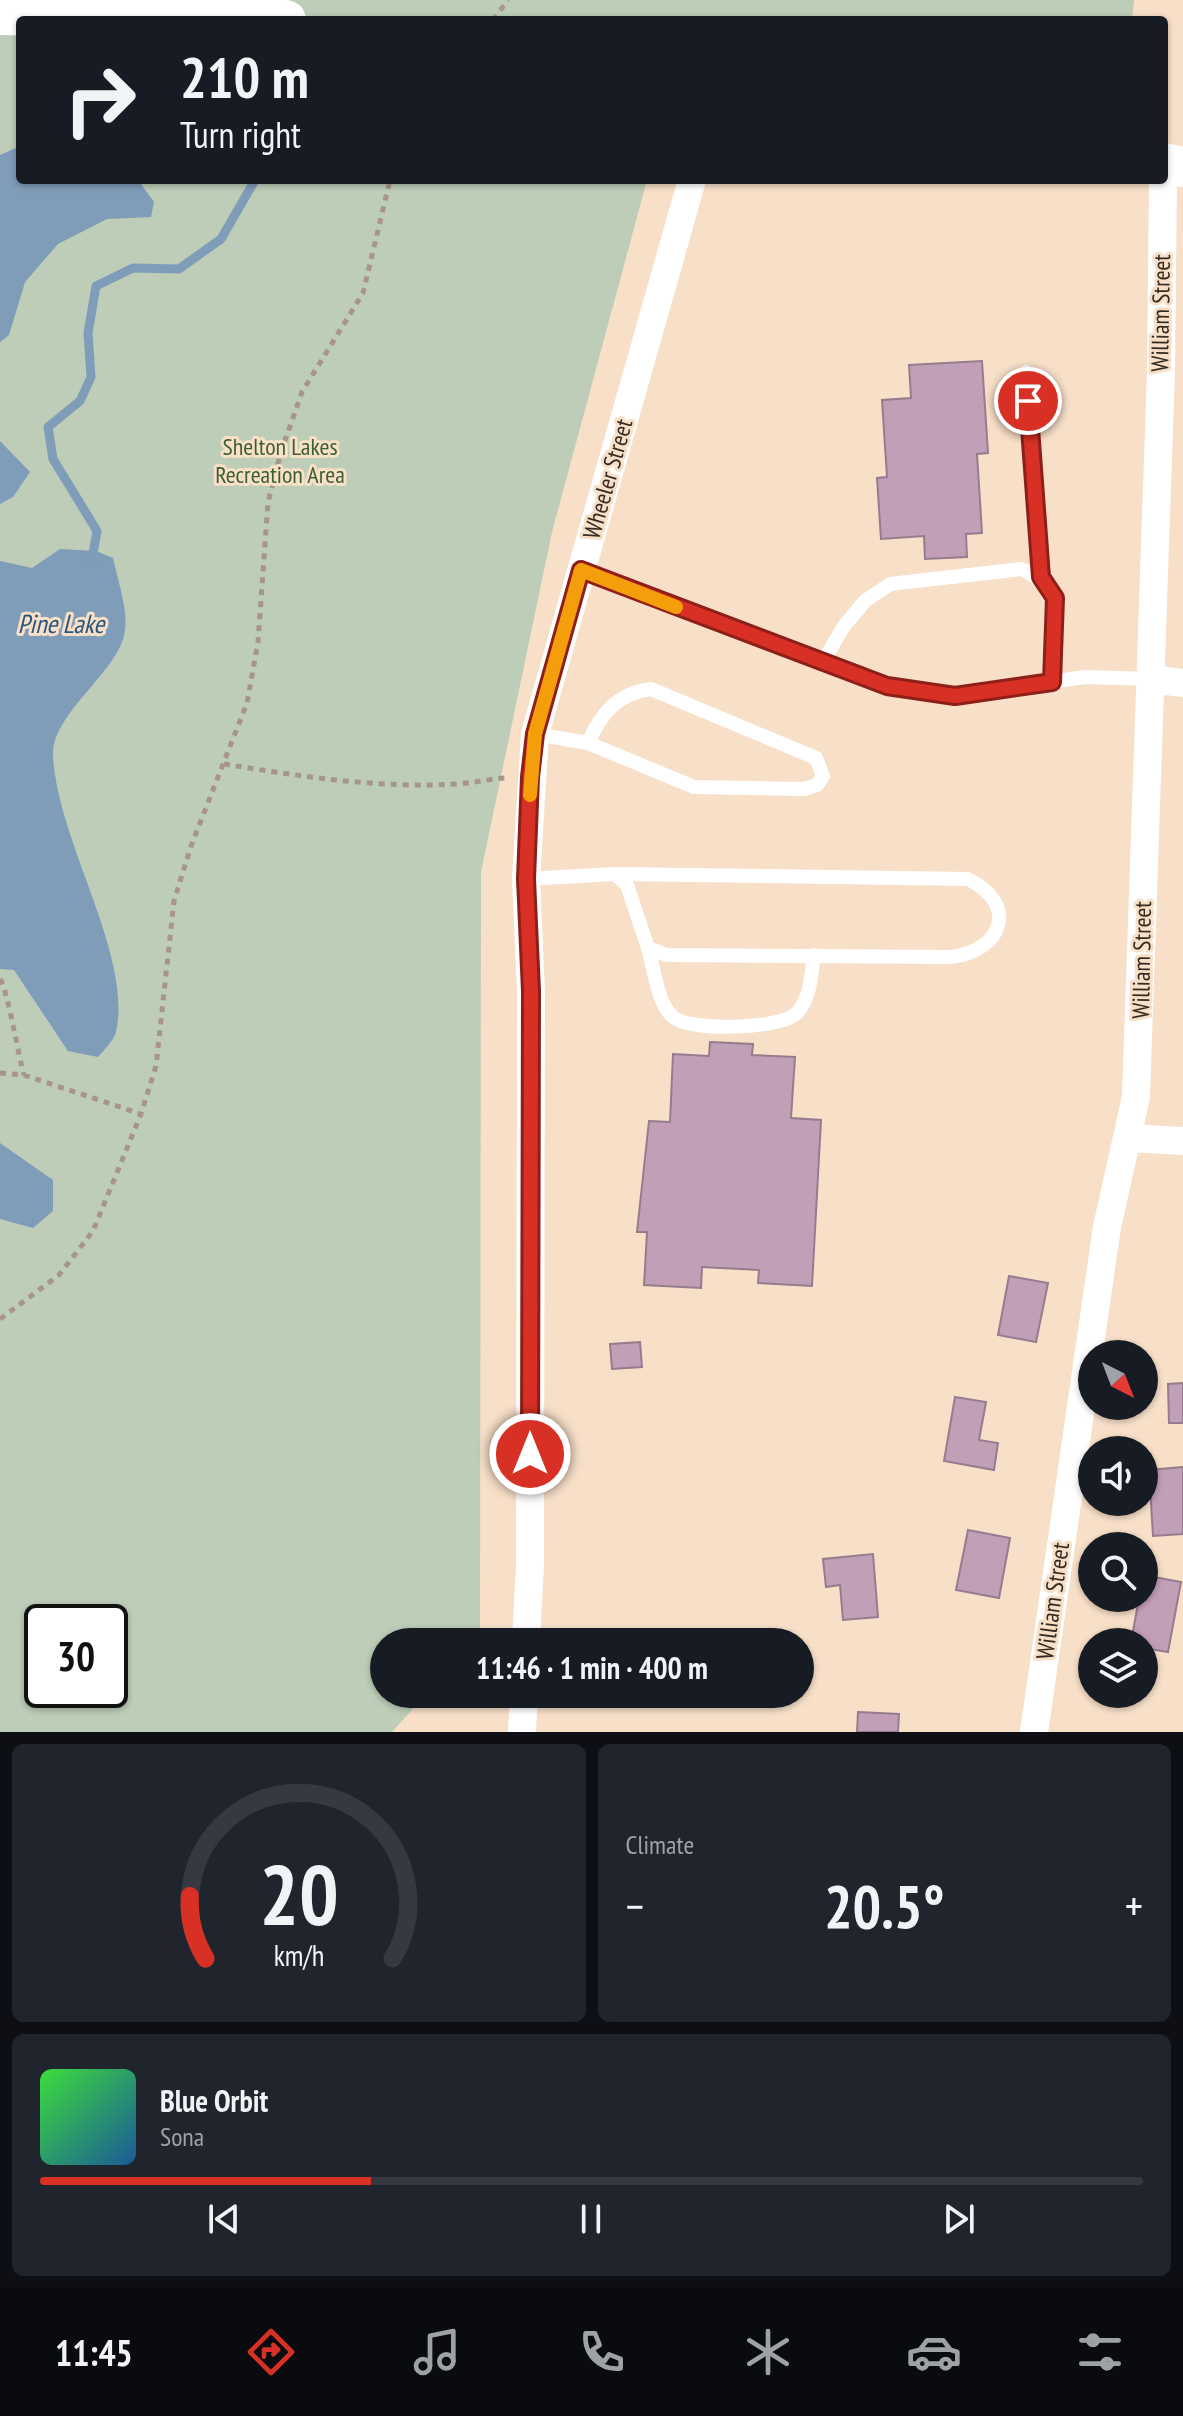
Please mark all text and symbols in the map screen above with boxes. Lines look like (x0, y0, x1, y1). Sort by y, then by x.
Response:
text: 210 m (180, 41, 309, 113)
icon: right (48, 48, 152, 152)
text: Turn right (180, 111, 301, 158)
street label: William Street (1144, 253, 1177, 372)
pin (994, 367, 1062, 435)
icon: arrive (1006, 379, 1050, 423)
street label: Wheeler Street (576, 415, 640, 542)
park label: Shelton Lakes Recreation Area (215, 431, 345, 490)
water label: Pine Lake (18, 607, 106, 640)
street label: William Street (1125, 900, 1158, 1019)
north arrow (1078, 1340, 1158, 1420)
map controls (1078, 1340, 1158, 1708)
position arrow (488, 1412, 572, 1496)
button: sound (1078, 1436, 1158, 1516)
button: search (1078, 1532, 1158, 1612)
street label: William Street (1029, 1540, 1076, 1661)
speed limit sign: 30 (24, 1604, 128, 1708)
button: layers (1078, 1628, 1158, 1708)
text: 11:46 · 1 min · 400 m (476, 1648, 708, 1687)
text: Climate (626, 1828, 694, 1861)
text: 20 (259, 1840, 339, 1948)
text: 20.5° (824, 1867, 945, 1945)
text: − (626, 1877, 644, 1934)
text: + (1125, 1877, 1143, 1934)
text: km/h (273, 1937, 324, 1974)
text: Blue Orbit (160, 2081, 268, 2120)
text: Sona (160, 2120, 204, 2153)
icon: previous (202, 2197, 246, 2241)
icon: pause (569, 2197, 613, 2241)
icon: next (937, 2197, 981, 2241)
icon: directions (243, 2324, 299, 2380)
icon: music (409, 2324, 465, 2380)
icon: phone (574, 2324, 630, 2380)
icon: climate (740, 2324, 796, 2380)
icon: car (906, 2324, 962, 2380)
icon: filters (1072, 2324, 1128, 2380)
text: 11:45 (55, 2329, 133, 2376)

